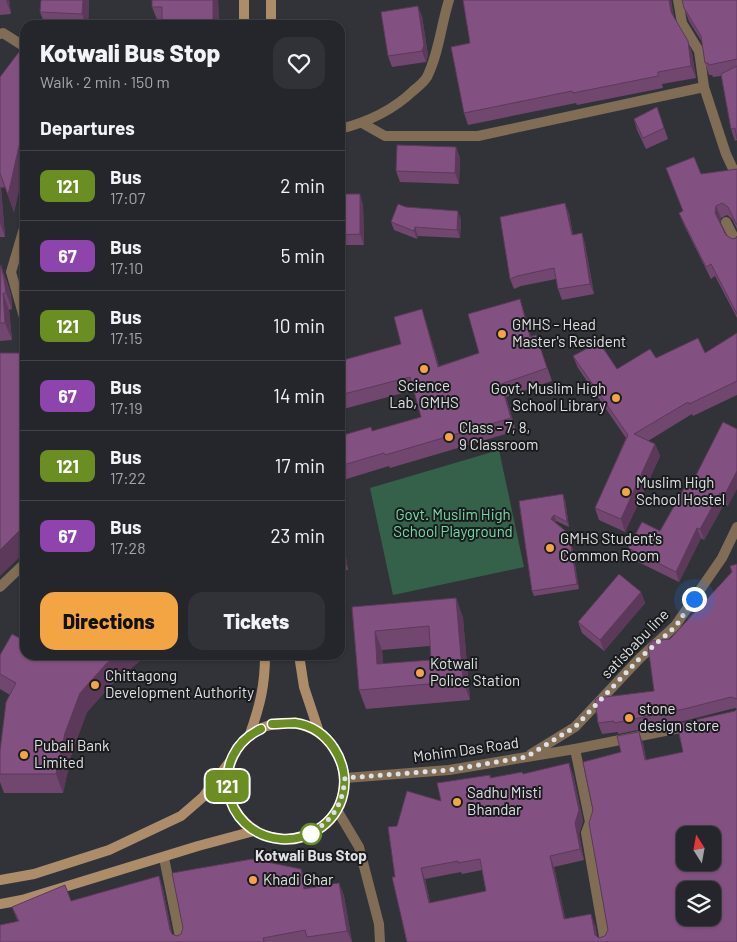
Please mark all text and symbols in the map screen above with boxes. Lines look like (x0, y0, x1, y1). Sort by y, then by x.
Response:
button: heart (273, 37, 325, 89)
text: Kotwali Bus Stop (40, 38, 220, 67)
text: Walk · 2 min · 150 m (40, 72, 170, 91)
text: Departures (40, 116, 135, 139)
text: Bus (110, 165, 142, 188)
text: 2 min (280, 174, 325, 197)
text: 121 (56, 175, 79, 197)
text: 17:07 (110, 188, 145, 207)
text: Bus (110, 235, 142, 258)
text: 5 min (281, 244, 325, 267)
text: 67 (58, 245, 77, 267)
text: 17:10 (110, 258, 143, 277)
text: Bus (110, 305, 142, 328)
text: 10 min (273, 314, 325, 337)
text: 121 (56, 315, 79, 337)
place label: GMHS - Head Master's Resident (512, 315, 626, 350)
text: 17:15 (110, 328, 142, 347)
marker: GMHS - Head Master's Resident (496, 328, 508, 340)
marker: Science Lab, GMHS (418, 363, 430, 375)
text: Bus (110, 375, 142, 398)
place label: Science Lab, GMHS (389, 376, 459, 411)
place label: Govt. Muslim High School Library (491, 379, 606, 414)
text: 14 min (273, 384, 325, 407)
text: 67 (58, 385, 77, 407)
marker: Govt. Muslim High School Library (610, 392, 622, 404)
text: 17:19 (110, 398, 143, 417)
place label: Class - 7, 8, 9 Classroom (459, 418, 538, 453)
marker: Class - 7, 8, 9 Classroom (443, 431, 455, 443)
text: Bus (110, 445, 142, 468)
text: 17 min (275, 454, 325, 477)
text: 121 (56, 455, 79, 477)
text: 17:22 (110, 468, 146, 487)
place label: Muslim High School Hostel (636, 473, 725, 508)
marker: Muslim High School Hostel (620, 486, 632, 498)
park label: Govt. Muslim High School Playground (393, 505, 513, 540)
text: Bus (110, 515, 142, 538)
text: 23 min (271, 524, 325, 547)
text: 67 (58, 525, 77, 547)
place label: GMHS Student's Common Room (560, 529, 662, 564)
text: 17:28 (110, 538, 146, 557)
marker: GMHS Student's Common Room (544, 542, 556, 554)
your location (682, 587, 707, 612)
button: Directions (40, 592, 178, 650)
button: Tickets (188, 592, 325, 650)
street label: satisbabu line (597, 605, 672, 682)
place label: Kotwali Police Station (430, 654, 520, 689)
place label: Chittagong Development Authority (105, 666, 254, 701)
marker: Kotwali Police Station (414, 667, 426, 679)
marker: Chittagong Development Authority (89, 679, 101, 691)
place label: stone design store (639, 699, 719, 734)
marker: stone design store (623, 712, 635, 724)
street label: Mohim Das Road (412, 733, 520, 765)
place label: Pubali Bank Limited (34, 736, 110, 771)
marker: Pubali Bank Limited (18, 749, 30, 761)
line badge: 121 (198, 770, 256, 802)
text: 121 (216, 775, 238, 797)
place label: Sadhu Misti Bhandar (467, 783, 542, 818)
marker: Sadhu Misti Bhandar (451, 796, 463, 808)
marker: Kotwali Bus Stop (300, 823, 322, 845)
north arrow (676, 826, 721, 871)
map controls (676, 826, 721, 926)
place label: Kotwali Bus Stop (255, 846, 367, 864)
place label: Khadi Ghar (263, 870, 334, 888)
marker: Khadi Ghar (247, 874, 259, 886)
button: layers (676, 881, 721, 926)

